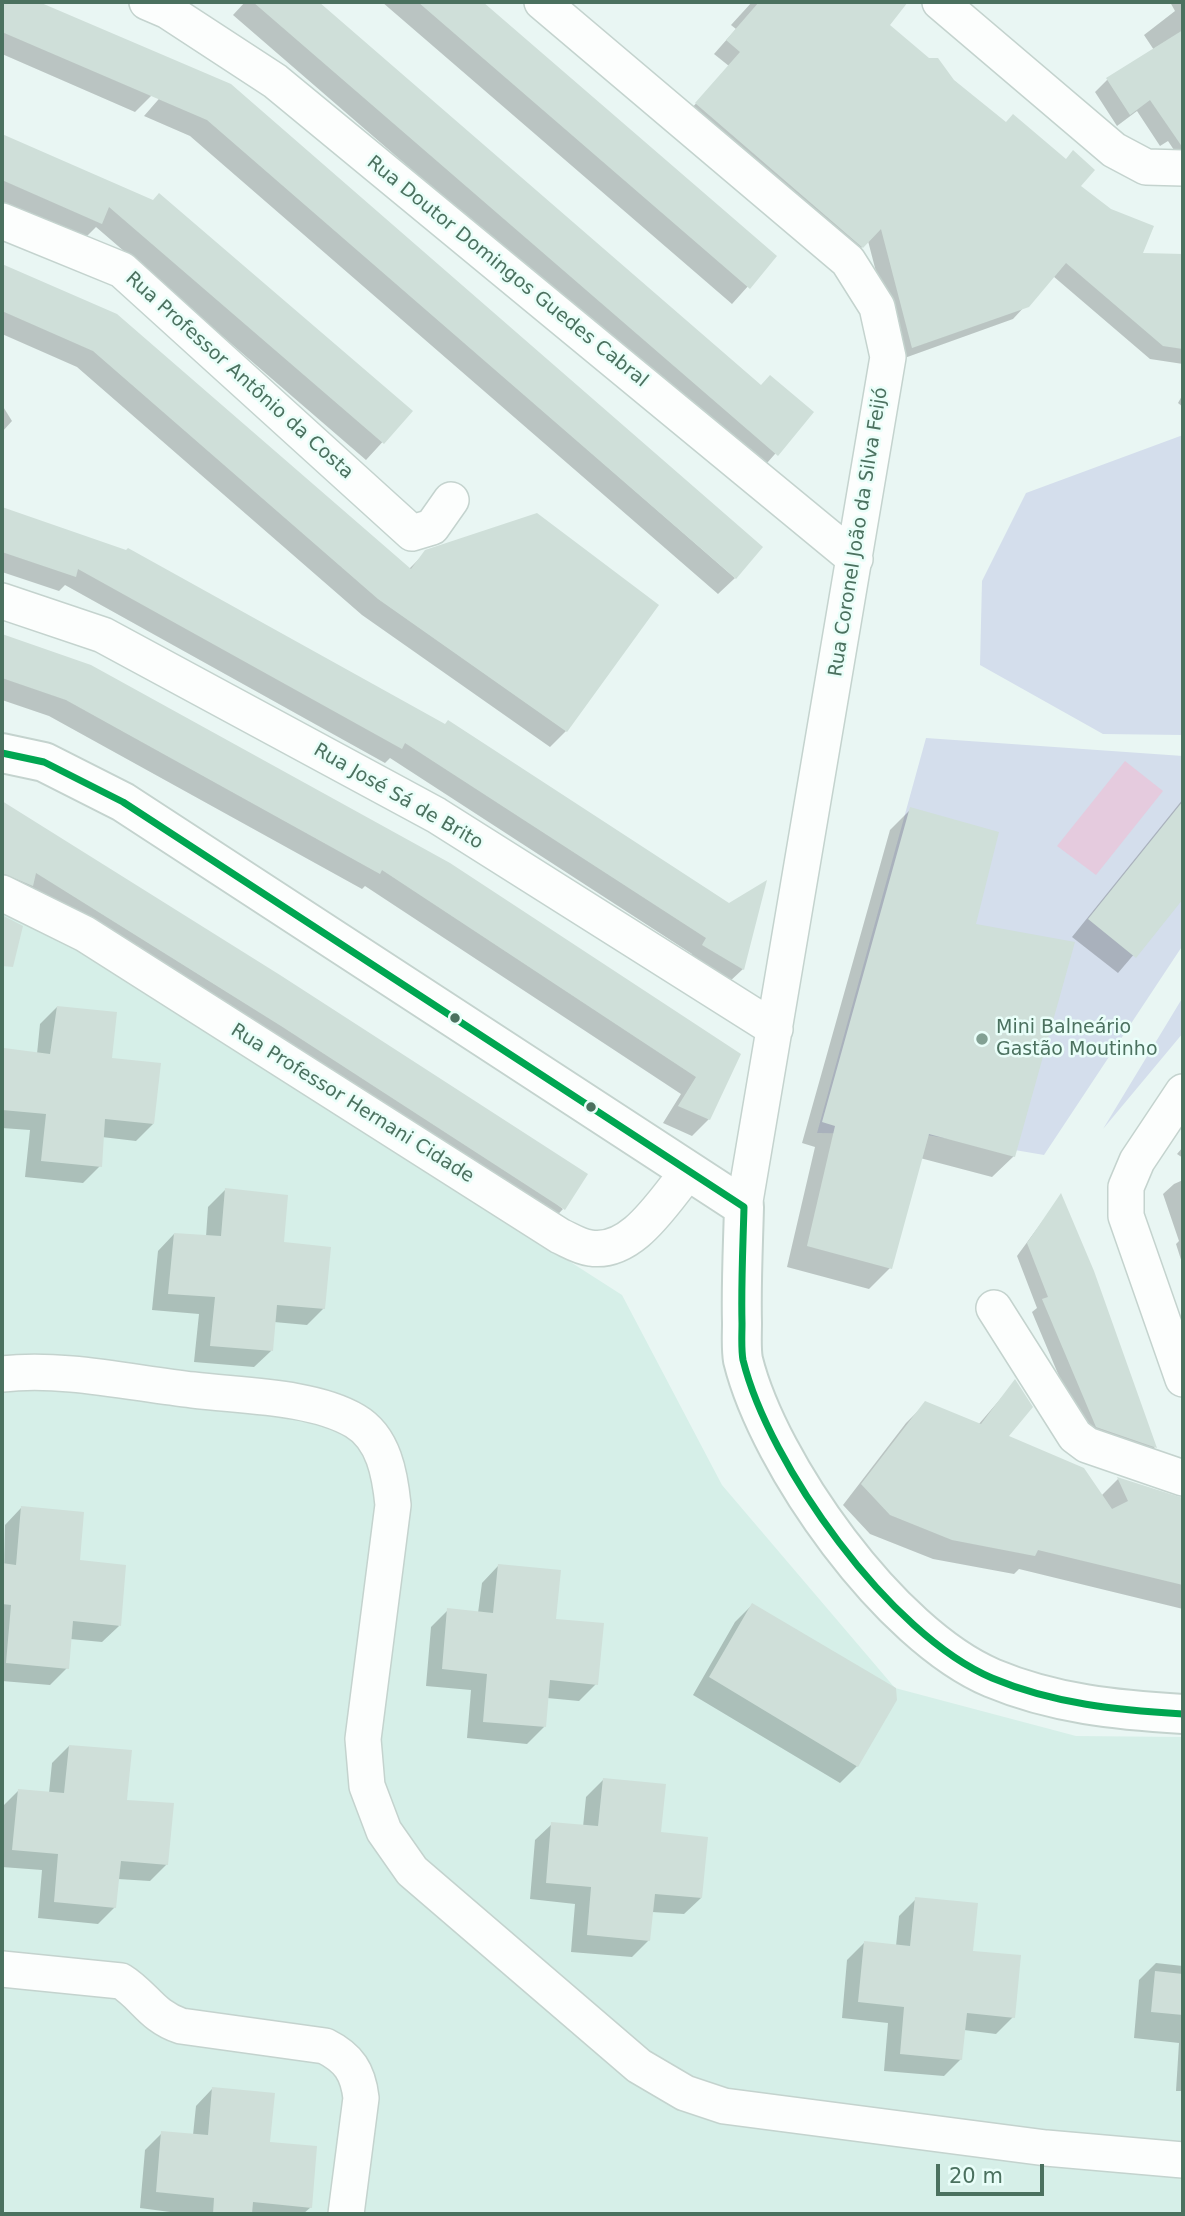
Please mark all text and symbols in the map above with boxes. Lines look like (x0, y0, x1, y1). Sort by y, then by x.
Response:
street label: Rua Doutor Domingos Guedes Cabral (362, 151, 652, 393)
street label: Rua Professor Antônio da Costa (120, 268, 358, 484)
street label: Rua Coronel João da Silva Feijó (825, 386, 893, 678)
street label: Rua José Sá de Brito (309, 739, 487, 855)
unlabelled marker (448, 1011, 462, 1025)
place label: Mini Balneário Gastão Moutinho (996, 1017, 1158, 1061)
street label: Rua Professor Hernani Cidade (226, 1020, 478, 1188)
marker: Mini Balneário Gastão Moutinho (974, 1031, 990, 1047)
unlabelled marker (584, 1100, 598, 1114)
scale bar (940, 2150, 1048, 2194)
text: 20 m (949, 2164, 1003, 2188)

